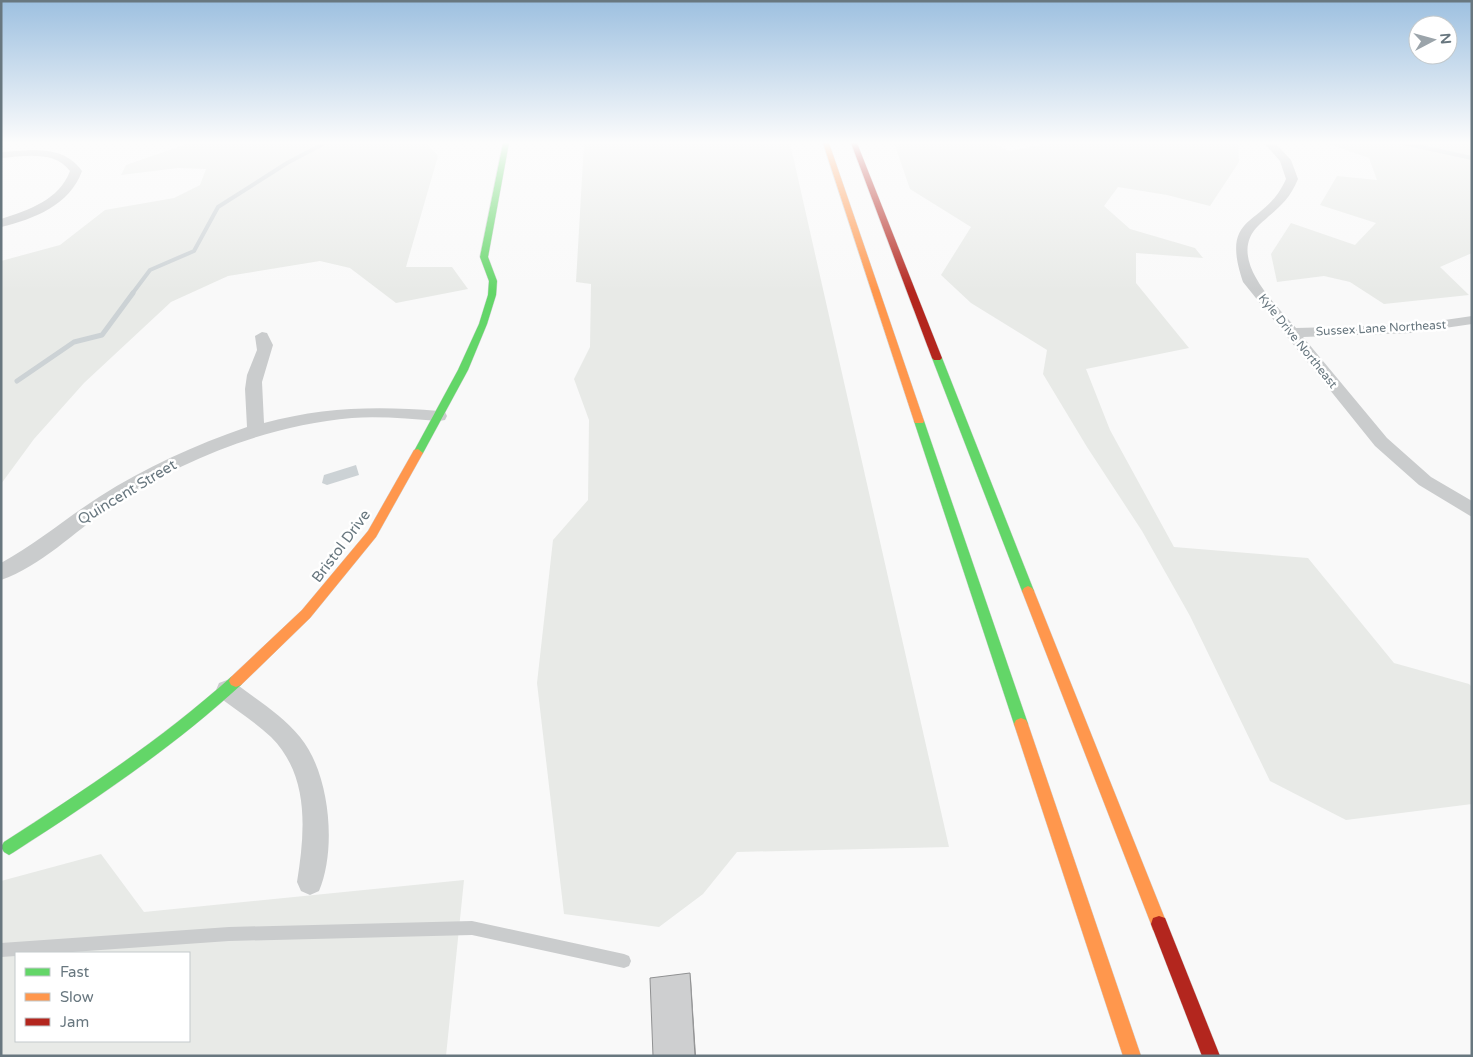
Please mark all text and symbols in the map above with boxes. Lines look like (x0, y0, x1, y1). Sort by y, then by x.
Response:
north arrow (1408, 15, 1458, 65)
text: N (1436, 32, 1454, 45)
street label: Kyle Drive Northeast (1256, 291, 1341, 391)
street label: Sussex Lane Northeast (1316, 318, 1447, 338)
street label: Quincent Street (74, 455, 180, 529)
street label: Bristol Drive (308, 506, 374, 586)
legend (15, 952, 190, 1042)
text: Fast (60, 963, 90, 981)
text: Slow (60, 988, 94, 1006)
text: Jam (60, 1013, 89, 1031)

